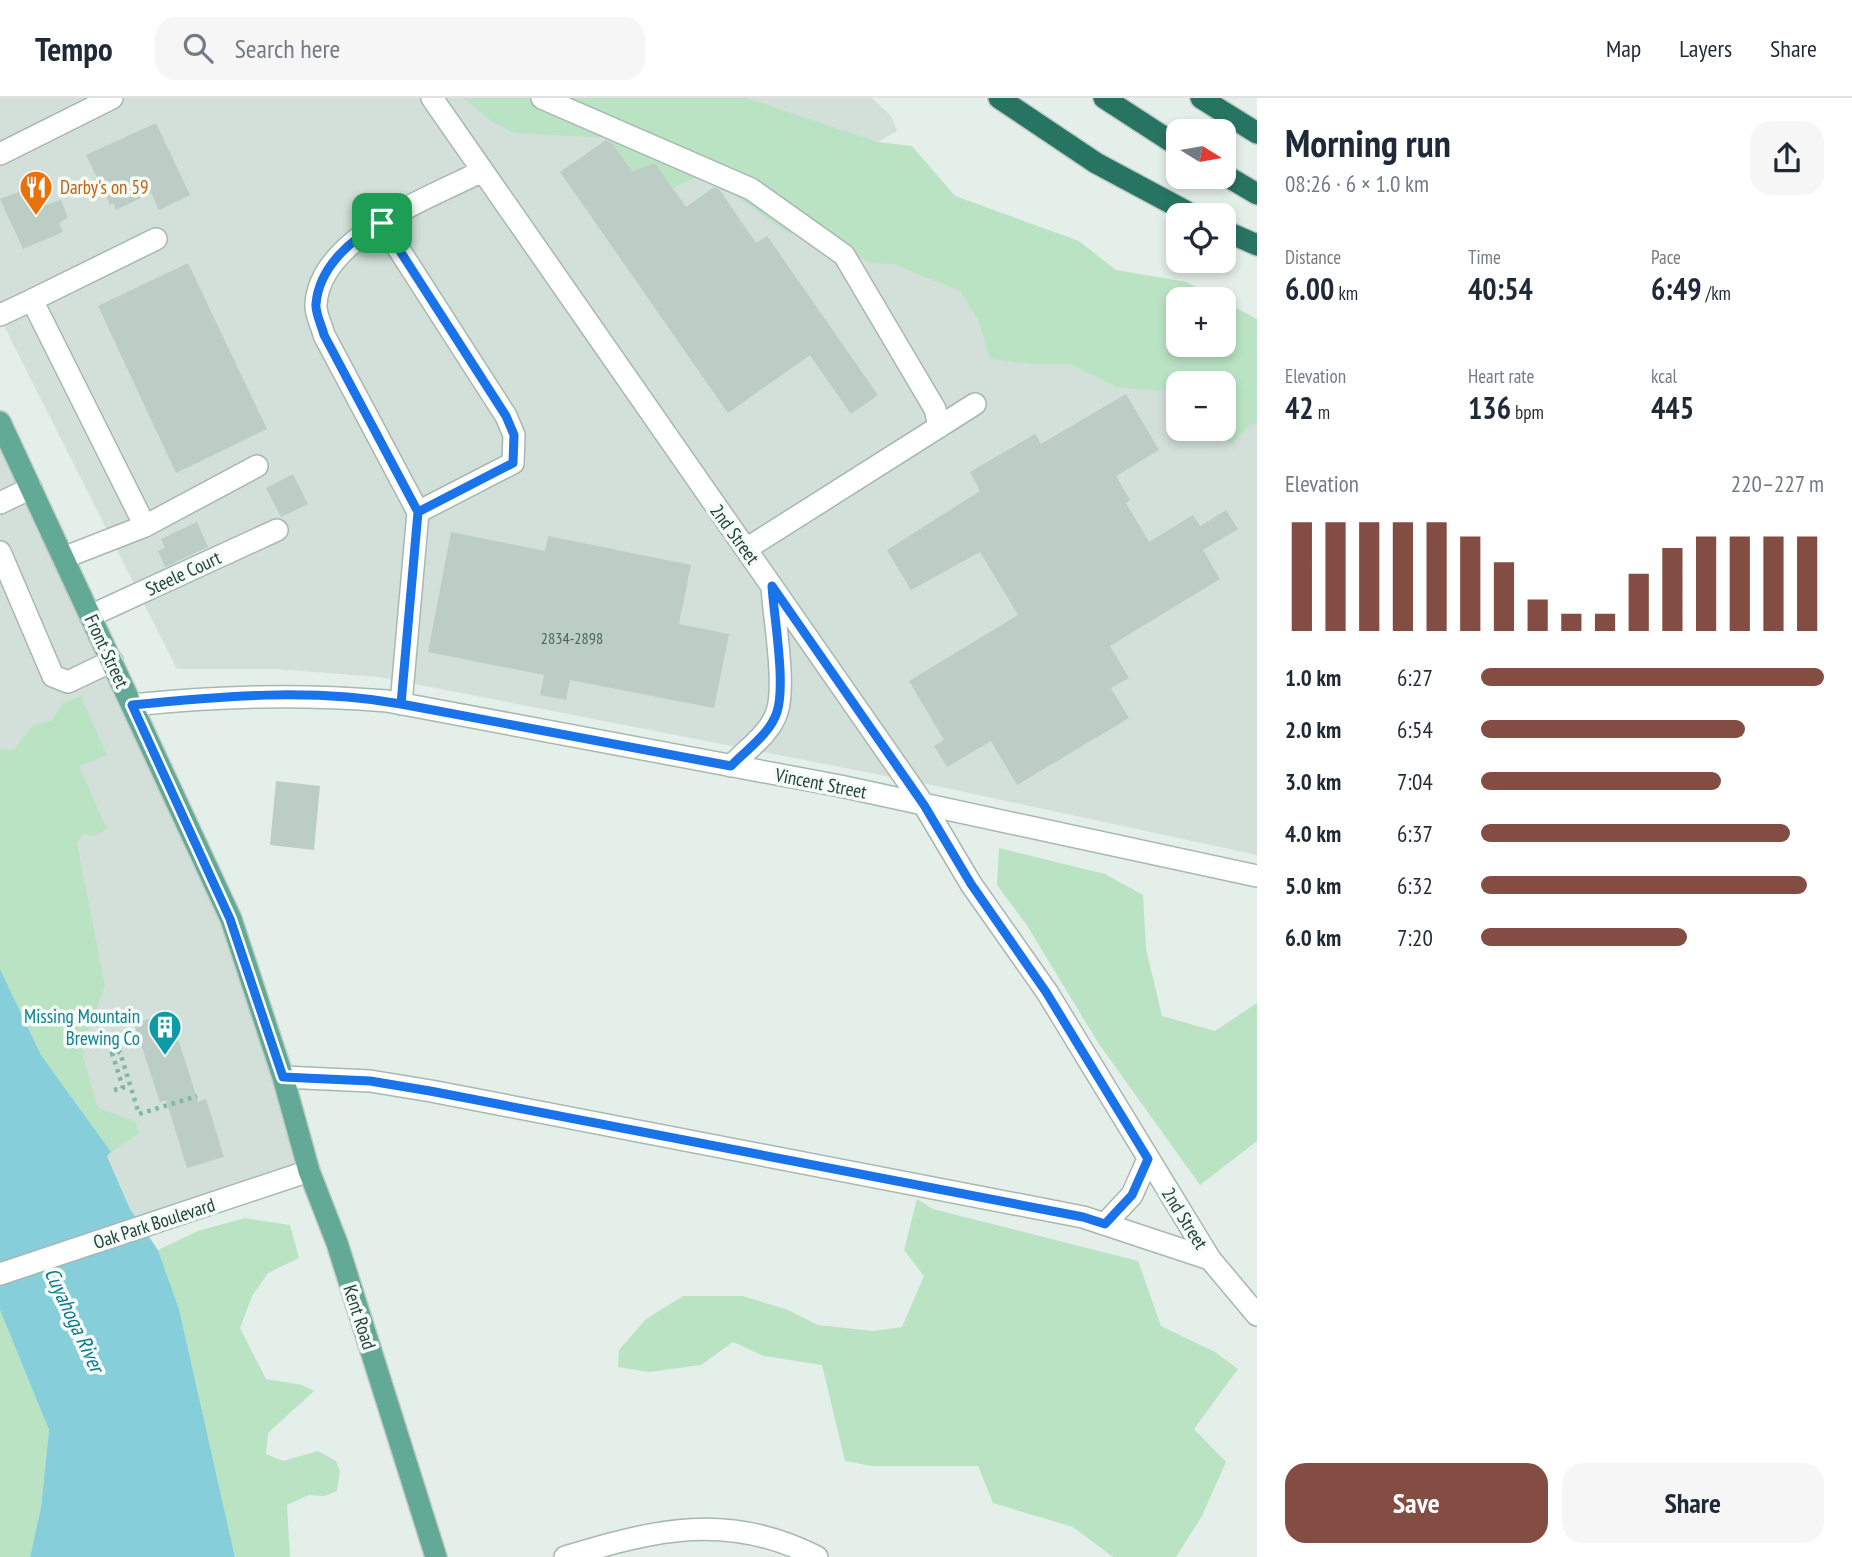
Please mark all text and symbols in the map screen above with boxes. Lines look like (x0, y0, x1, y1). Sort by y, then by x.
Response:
search box (155, 17, 645, 80)
text: Tempo (35, 27, 113, 70)
icon: search (179, 29, 217, 67)
text: Search here (235, 32, 340, 65)
text: Map (1606, 33, 1641, 64)
text: Layers (1679, 33, 1732, 64)
text: Share (1770, 33, 1817, 64)
text: Morning run (1285, 118, 1451, 167)
north arrow (1166, 119, 1236, 189)
map controls (1166, 119, 1236, 441)
button: share (1750, 121, 1824, 195)
restaurant icon: Darby's on 59 (17, 168, 55, 217)
text: 08:26 · 6 × 1.0 km (1285, 169, 1429, 198)
place label: Darby's on 59 (60, 175, 149, 199)
pin (352, 193, 412, 253)
button: locate (1166, 203, 1236, 273)
icon: arrive (363, 204, 401, 242)
text: Distance (1285, 245, 1341, 269)
text: Time (1468, 245, 1501, 269)
text: Pace (1651, 245, 1681, 269)
text: 6.00 (1285, 269, 1334, 308)
text: 40:54 (1468, 269, 1533, 308)
text: 6:49 (1651, 269, 1702, 308)
text: km (1334, 281, 1358, 305)
text: /km (1702, 281, 1731, 305)
button: + (1166, 287, 1236, 357)
text: Elevation (1285, 364, 1346, 388)
text: Heart rate (1468, 364, 1534, 388)
text: kcal (1651, 364, 1677, 388)
button: − (1166, 371, 1236, 441)
text: 42 (1285, 388, 1314, 427)
text: 136 (1468, 388, 1511, 427)
text: 445 (1651, 388, 1694, 427)
text: m (1314, 400, 1330, 424)
text: bpm (1511, 400, 1544, 424)
text: Elevation (1285, 469, 1359, 498)
text: 220–227 m (1731, 469, 1824, 498)
street label: 2nd Street (705, 499, 765, 569)
street label: Steele Court (141, 545, 225, 601)
street label: Front Street (80, 610, 135, 692)
house number: 2834-2898 (541, 628, 603, 648)
text: 1.0 km (1285, 663, 1341, 692)
text: 6:27 (1397, 663, 1433, 692)
text: 2.0 km (1285, 715, 1341, 744)
text: 6:54 (1397, 715, 1433, 744)
street label: Vincent Street (772, 762, 869, 804)
text: 3.0 km (1285, 767, 1341, 796)
text: 7:04 (1397, 767, 1433, 796)
text: 4.0 km (1285, 819, 1341, 848)
text: 6:37 (1397, 819, 1433, 848)
text: 5.0 km (1285, 871, 1341, 900)
text: 6:32 (1397, 871, 1433, 900)
text: 6.0 km (1285, 923, 1341, 952)
text: 7:20 (1397, 923, 1433, 952)
place label: Missing Mountain Brewing Co (24, 1004, 140, 1050)
building icon: Missing Mountain Brewing Co (146, 1008, 184, 1057)
street label: 2nd Street (1157, 1183, 1214, 1254)
street label: Oak Park Boulevard (90, 1192, 218, 1254)
water label: Cuyahoga River (39, 1263, 112, 1379)
street label: Kent Road (338, 1282, 382, 1352)
button: Save (1285, 1463, 1548, 1543)
button: Share (1562, 1463, 1824, 1543)

